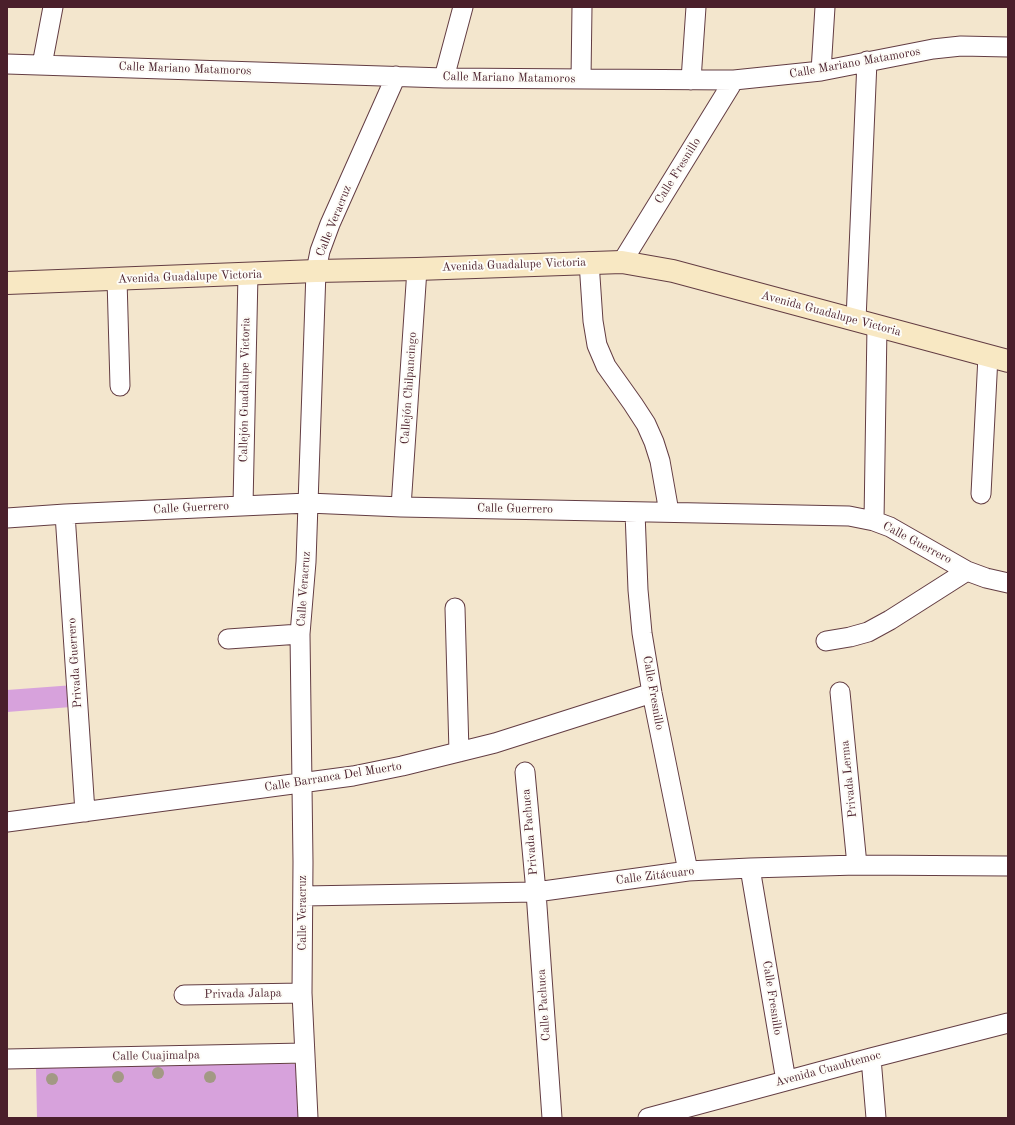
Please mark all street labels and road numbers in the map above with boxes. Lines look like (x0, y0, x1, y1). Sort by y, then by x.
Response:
street label: Calle Mariano Matamoros (788, 44, 922, 82)
street label: Calle Mariano Matamoros (118, 59, 252, 79)
street label: Calle Mariano Matamoros (442, 70, 576, 86)
street label: Calle Fresnillo (652, 135, 704, 207)
street label: Calle Veracruz (313, 183, 355, 259)
street label: Avenida Guadalupe Victoria (442, 255, 586, 275)
street label: Avenida Guadalupe Victoria (118, 267, 262, 287)
street label: Avenida Guadalupe Victoria (759, 288, 903, 340)
street label: Callejón Guadalupe Victoria (237, 317, 253, 463)
street label: Callejón Chilpancingo (398, 331, 420, 445)
street label: Calle Guerrero (153, 499, 229, 517)
street label: Calle Guerrero (477, 501, 553, 517)
street label: Calle Guerrero (880, 519, 954, 567)
street label: Calle Veracruz (294, 551, 314, 627)
street label: Privada Guerrero (65, 617, 85, 709)
street label: Calle Fresnillo (639, 655, 667, 731)
street label: Privada Lerma (838, 740, 860, 818)
street label: Calle Barranca Del Muerto (263, 759, 403, 795)
street label: Privada Pachuca (519, 788, 541, 876)
street label: Calle Zitácuaro (615, 864, 695, 888)
street label: Calle Veracruz (296, 875, 310, 951)
street label: Calle Fresnillo (759, 960, 785, 1036)
street label: Calle Pachuca (534, 968, 554, 1042)
street label: Privada Jalapa (204, 986, 282, 1002)
street label: Calle Cuajimalpa (112, 1048, 200, 1064)
street label: Avenida Cuauhtemoc (774, 1048, 882, 1090)

